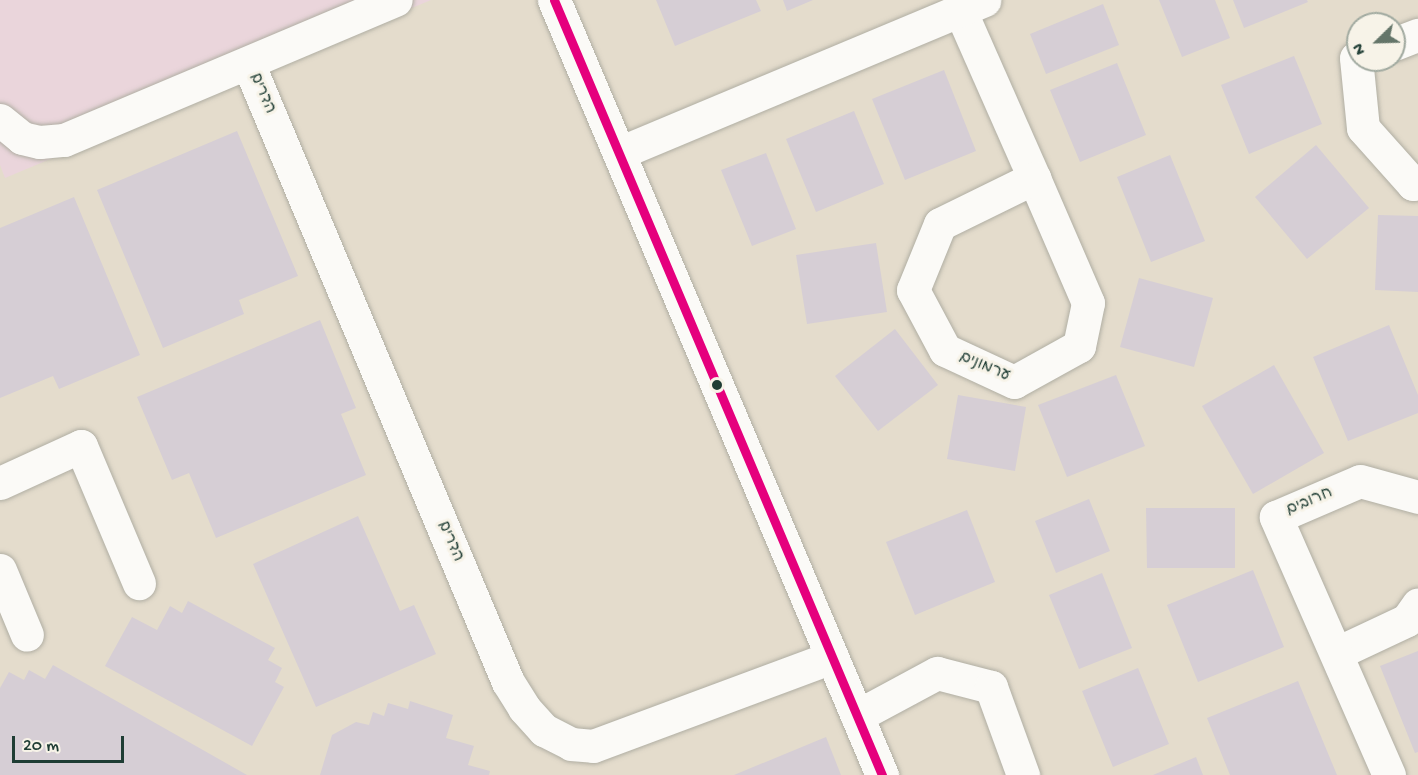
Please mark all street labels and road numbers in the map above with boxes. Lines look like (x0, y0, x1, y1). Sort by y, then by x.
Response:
street label: הדרים (244, 71, 278, 117)
street label: ערמונים (956, 349, 1012, 387)
street label: חרובים (1284, 485, 1336, 521)
street label: הדרים (432, 519, 466, 565)

